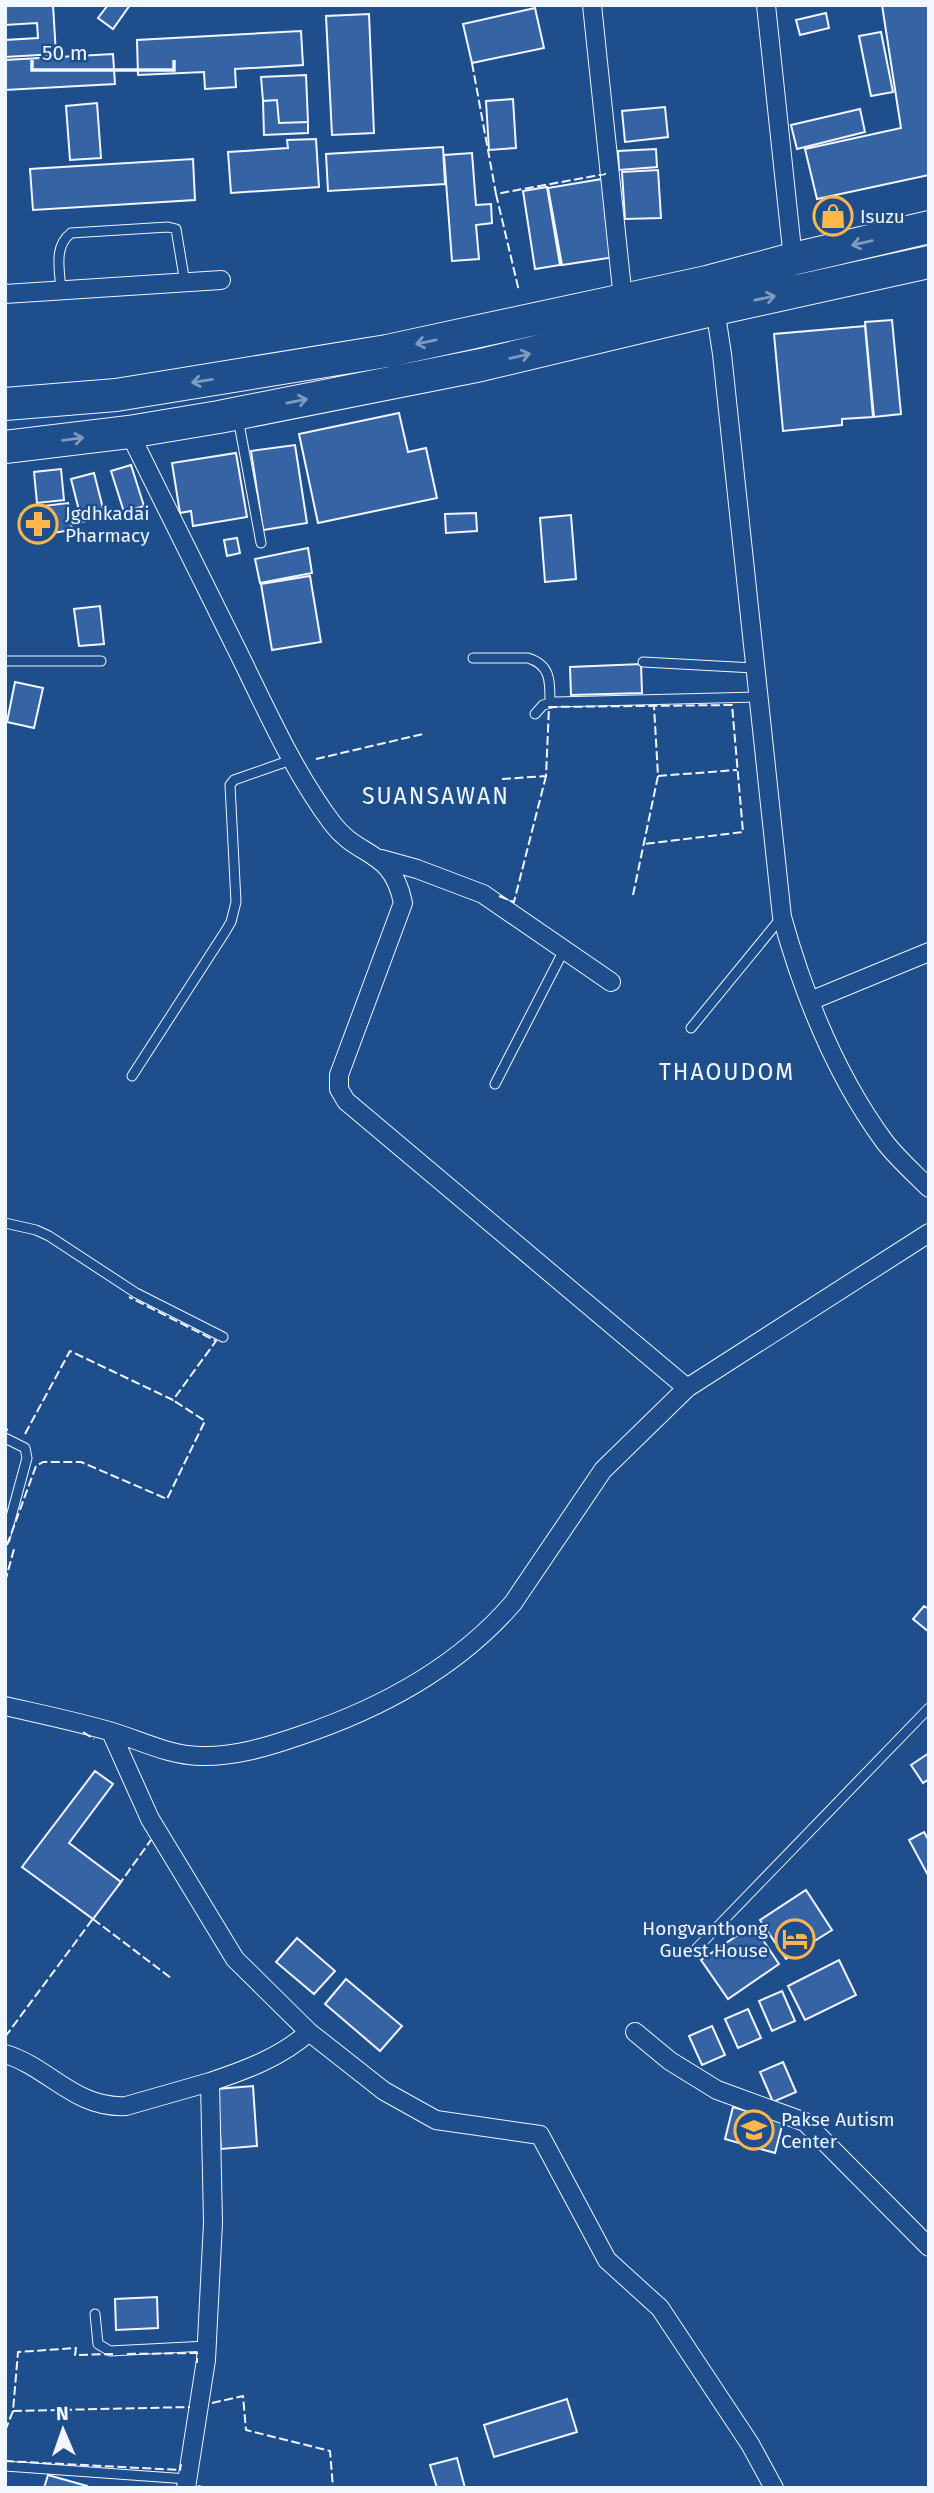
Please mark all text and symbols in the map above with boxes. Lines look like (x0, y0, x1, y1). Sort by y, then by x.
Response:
scale bar (32, 28, 173, 72)
text: 50 m (42, 40, 88, 66)
shop icon: Isuzu (812, 195, 854, 237)
place label: Isuzu (860, 205, 905, 228)
one-way arrow (851, 236, 874, 250)
one-way arrow (754, 291, 776, 304)
one-way arrow (415, 336, 438, 349)
one-way arrow (508, 349, 531, 362)
one-way arrow (191, 375, 213, 388)
one-way arrow (285, 394, 308, 408)
one-way arrow (61, 432, 84, 445)
place label: Jgdhkadai Pharmacy (65, 502, 150, 547)
pharmacy icon: Jgdhkadai Pharmacy (17, 503, 59, 545)
district label: SUANSAWAN (362, 782, 510, 810)
district label: THAOUDOM (659, 1058, 795, 1086)
place label: Hongvanthong Guest House (642, 1917, 768, 1962)
hotel icon: Hongvanthong Guest House (774, 1918, 816, 1960)
place label: Pakse Autism Center (781, 2108, 895, 2153)
school or university icon: Pakse Autism Center (733, 2109, 775, 2151)
north arrow (28, 2395, 98, 2465)
text: N (56, 2402, 69, 2425)

